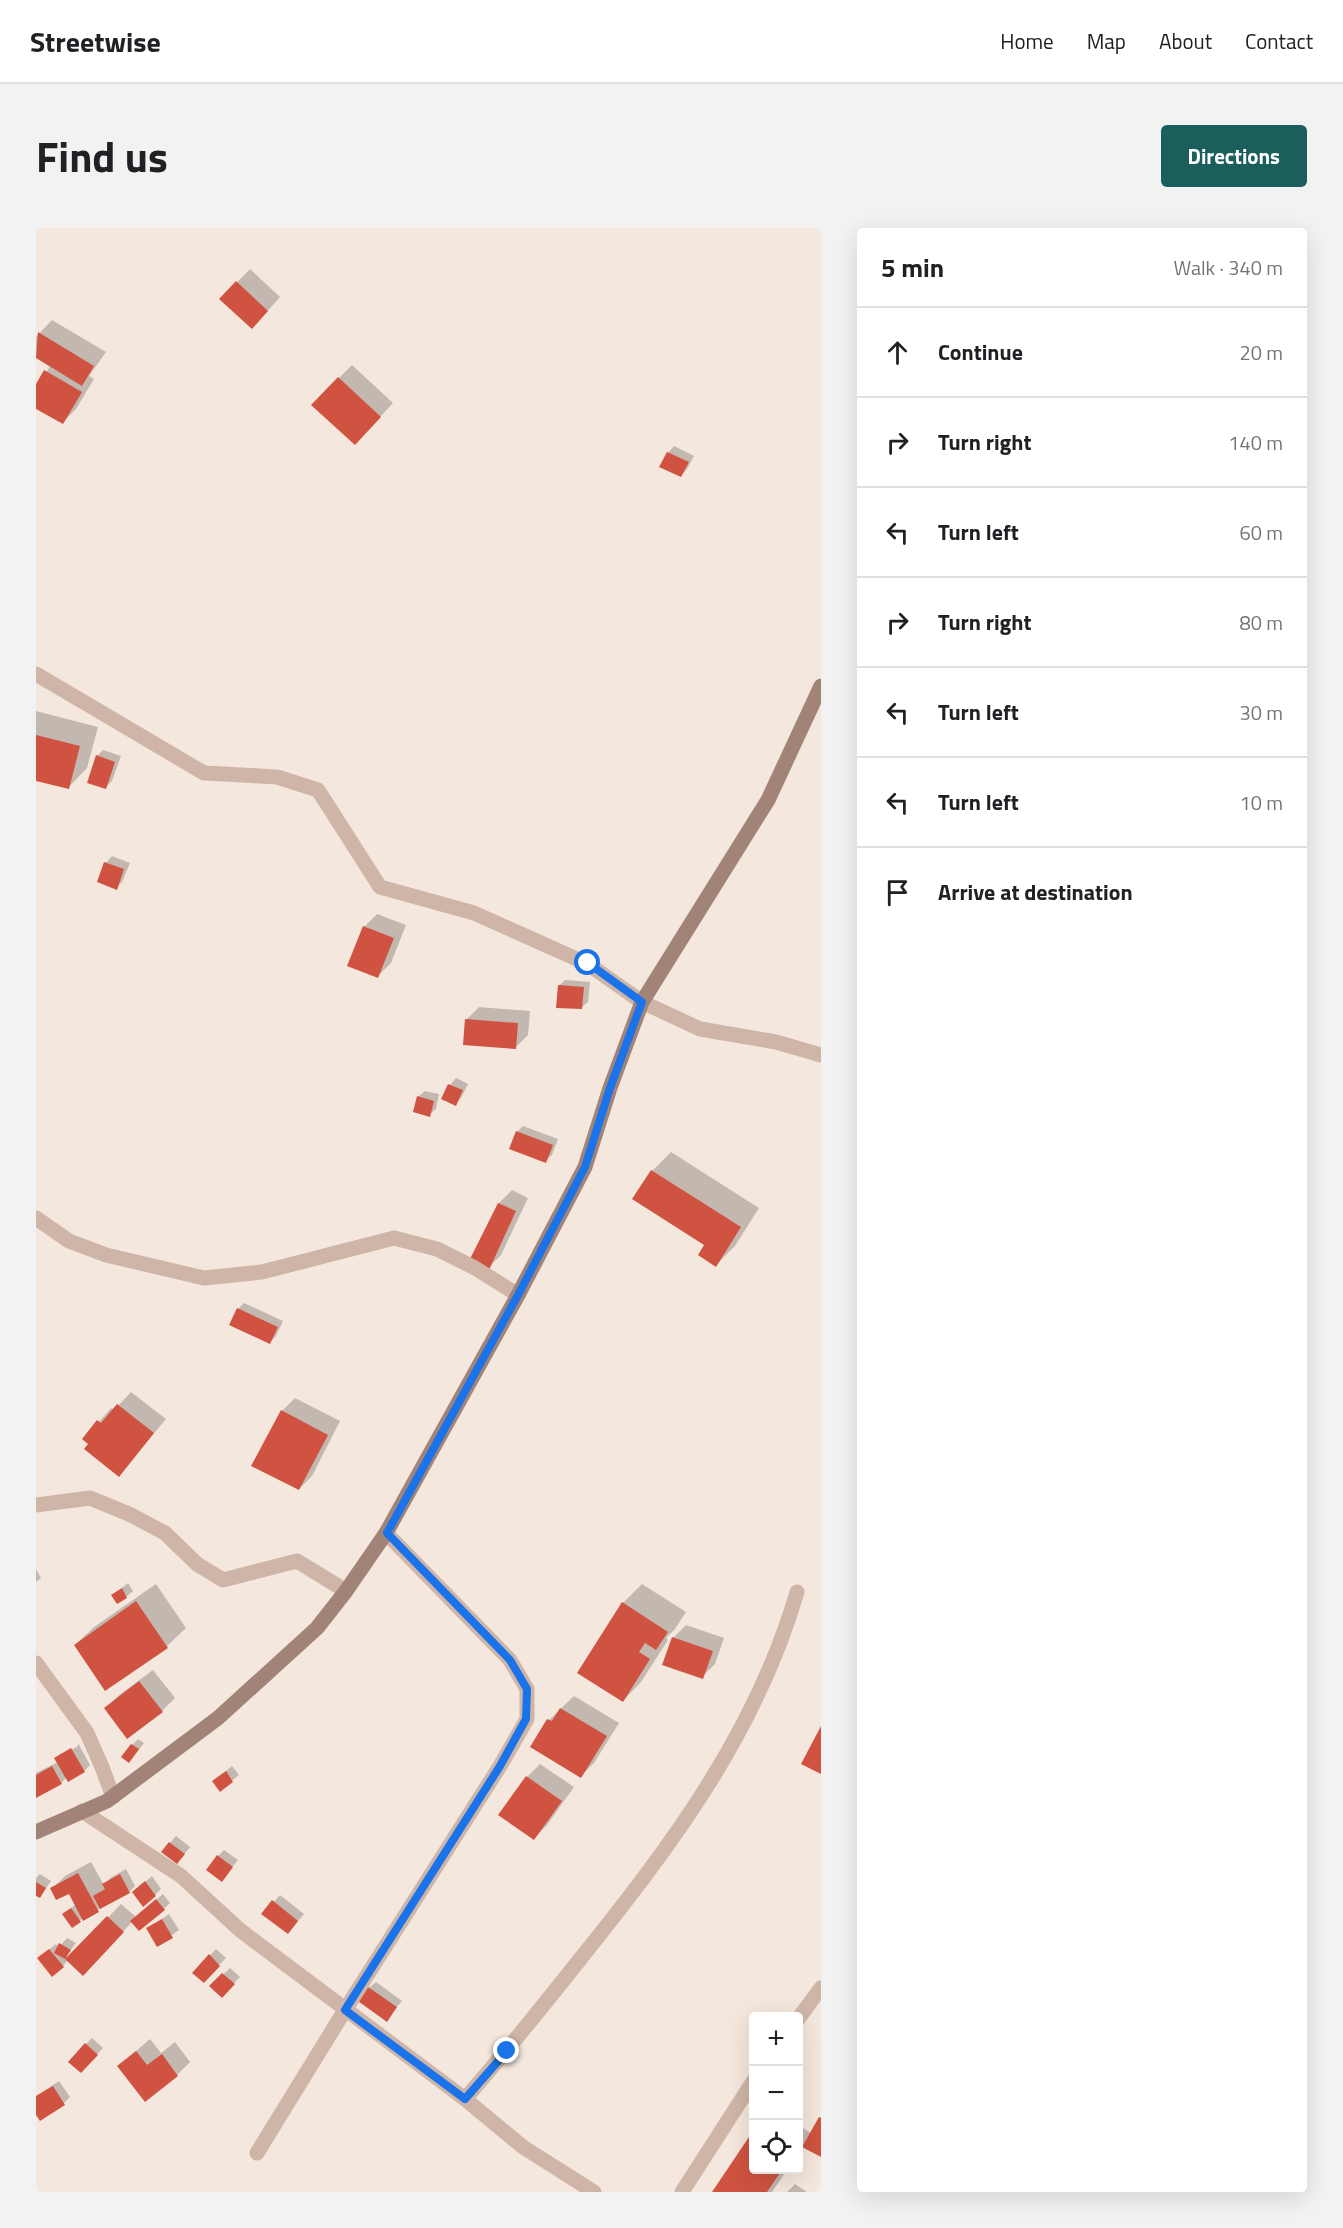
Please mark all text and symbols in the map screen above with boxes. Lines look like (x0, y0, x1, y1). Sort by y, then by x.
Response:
text: Streetwise (30, 20, 161, 63)
text: Home (1000, 25, 1054, 57)
text: Map (1087, 25, 1126, 57)
text: About (1159, 25, 1212, 57)
text: Contact (1245, 25, 1313, 57)
text: Find us (36, 124, 168, 188)
button: Directions (1161, 125, 1307, 187)
text: 5 min (881, 248, 944, 287)
text: Walk · 340 m (1174, 252, 1283, 283)
text: Continue (938, 335, 1023, 369)
icon: ahead (881, 336, 914, 369)
text: 20 m (1239, 337, 1283, 368)
text: Turn right (938, 425, 1032, 459)
icon: right (881, 426, 914, 459)
text: 140 m (1228, 427, 1283, 458)
text: Turn left (938, 515, 1019, 549)
icon: left (881, 516, 914, 549)
text: 60 m (1239, 517, 1283, 548)
text: Turn right (938, 605, 1032, 639)
icon: right (881, 606, 914, 639)
text: 80 m (1239, 607, 1283, 638)
text: Turn left (938, 695, 1019, 729)
icon: left (881, 696, 914, 729)
text: 30 m (1239, 697, 1283, 728)
text: Turn left (938, 785, 1019, 819)
icon: left (881, 786, 914, 819)
text: 10 m (1239, 787, 1283, 818)
text: Arrive at destination (938, 875, 1133, 909)
icon: arrive (881, 876, 914, 909)
route start (574, 949, 600, 975)
map controls (749, 2012, 803, 2174)
button: + (749, 2012, 803, 2066)
route end (493, 2037, 519, 2063)
button: − (749, 2066, 803, 2120)
button: locate (749, 2120, 803, 2174)

